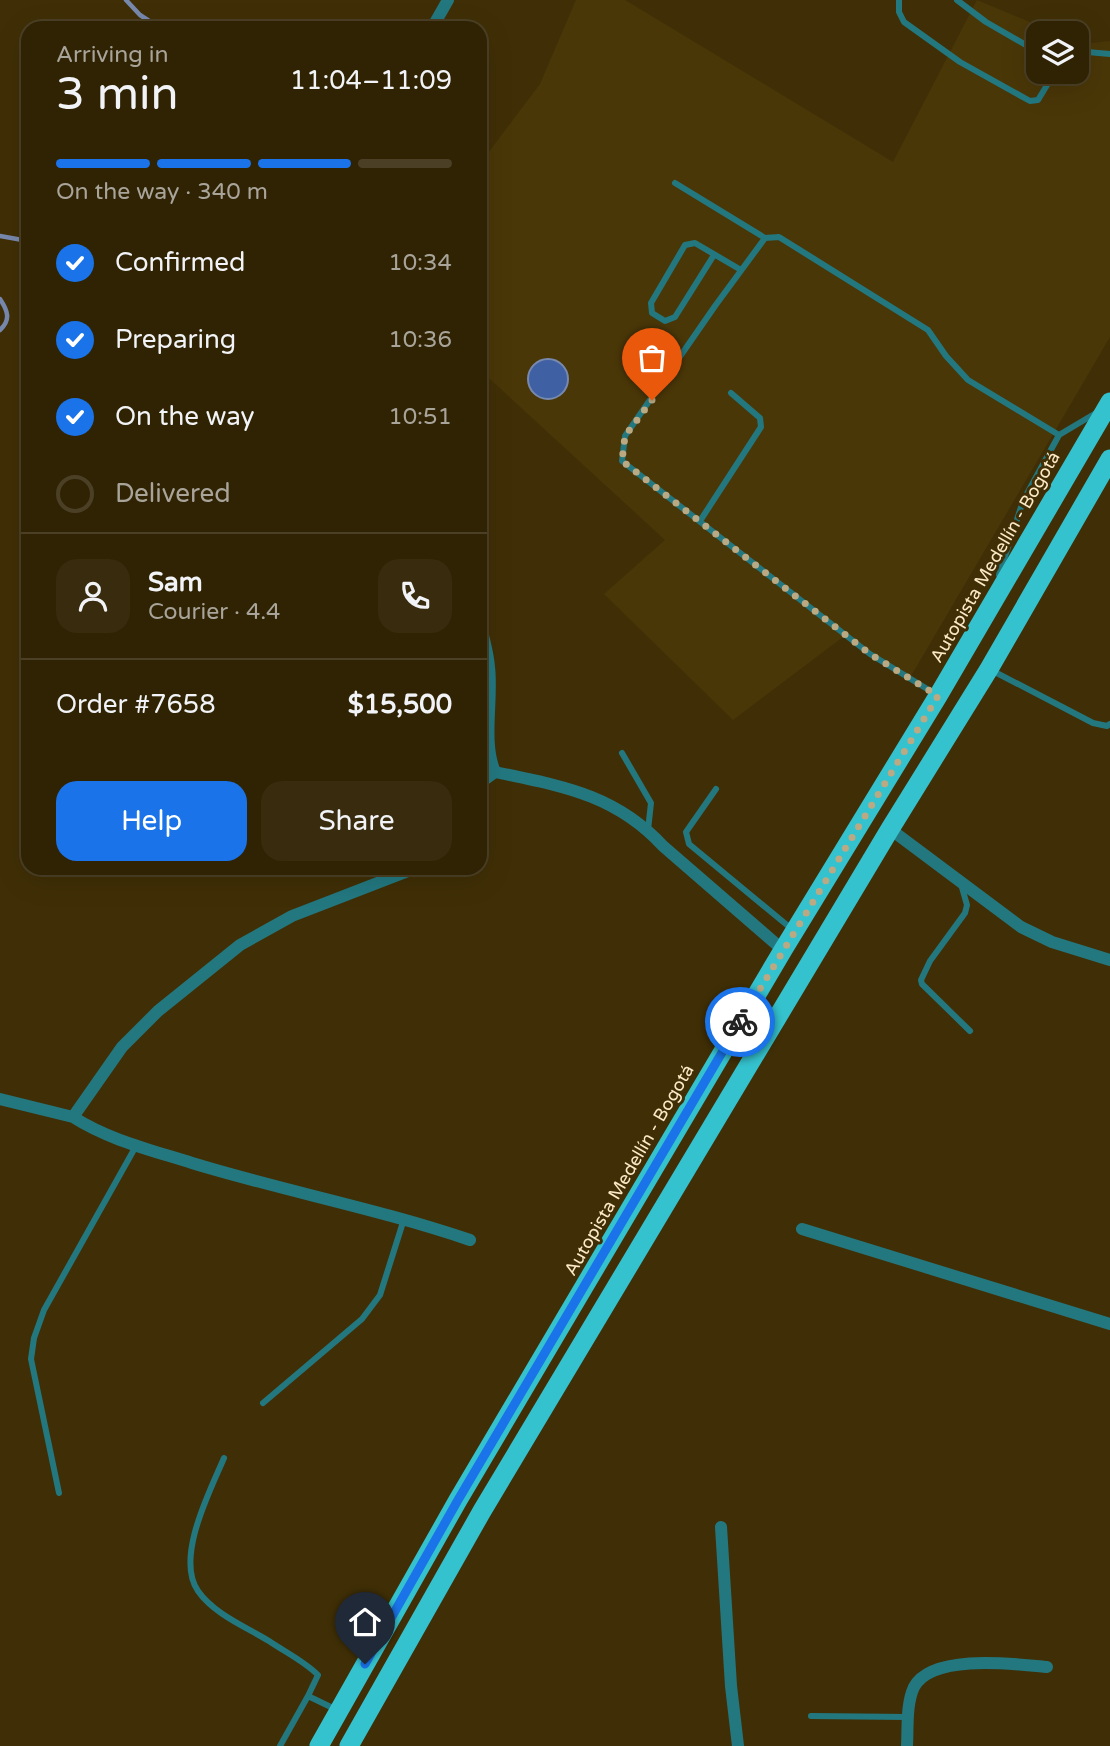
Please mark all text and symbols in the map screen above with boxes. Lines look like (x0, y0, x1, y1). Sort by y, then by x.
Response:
map controls (1026, 21, 1089, 84)
button: layers (1026, 21, 1089, 84)
text: Arriving in (56, 41, 169, 69)
text: 11:04–11:09 (290, 65, 452, 96)
text: 3 min (56, 67, 179, 122)
text: On the way · 340 m (56, 178, 268, 206)
icon: check (56, 244, 94, 282)
text: Confirmed (115, 247, 245, 278)
text: 10:34 (388, 249, 452, 277)
icon: check (56, 321, 94, 359)
text: Preparing (115, 324, 236, 355)
text: 10:36 (388, 326, 452, 354)
pin (622, 328, 682, 400)
icon: bag (633, 339, 671, 377)
icon: check (56, 398, 94, 436)
text: On the way (115, 401, 255, 432)
text: 10:51 (388, 403, 452, 431)
street label: Autopista Medellín - Bogotá (925, 447, 1065, 667)
text: Delivered (115, 478, 231, 509)
button: person (56, 559, 130, 633)
button: phone (378, 559, 452, 633)
text: Sam (148, 567, 203, 598)
text: Courier · 4.4 (148, 598, 280, 626)
text: Order #7658 (56, 689, 216, 720)
text: $15,500 (348, 689, 452, 720)
button: Help (56, 781, 247, 861)
button: Share (261, 781, 452, 861)
courier (705, 987, 775, 1057)
icon: bike (721, 1003, 759, 1041)
street label: Autopista Medellín - Bogotá (559, 1060, 699, 1280)
pin (335, 1592, 395, 1664)
icon: home (346, 1603, 384, 1641)

